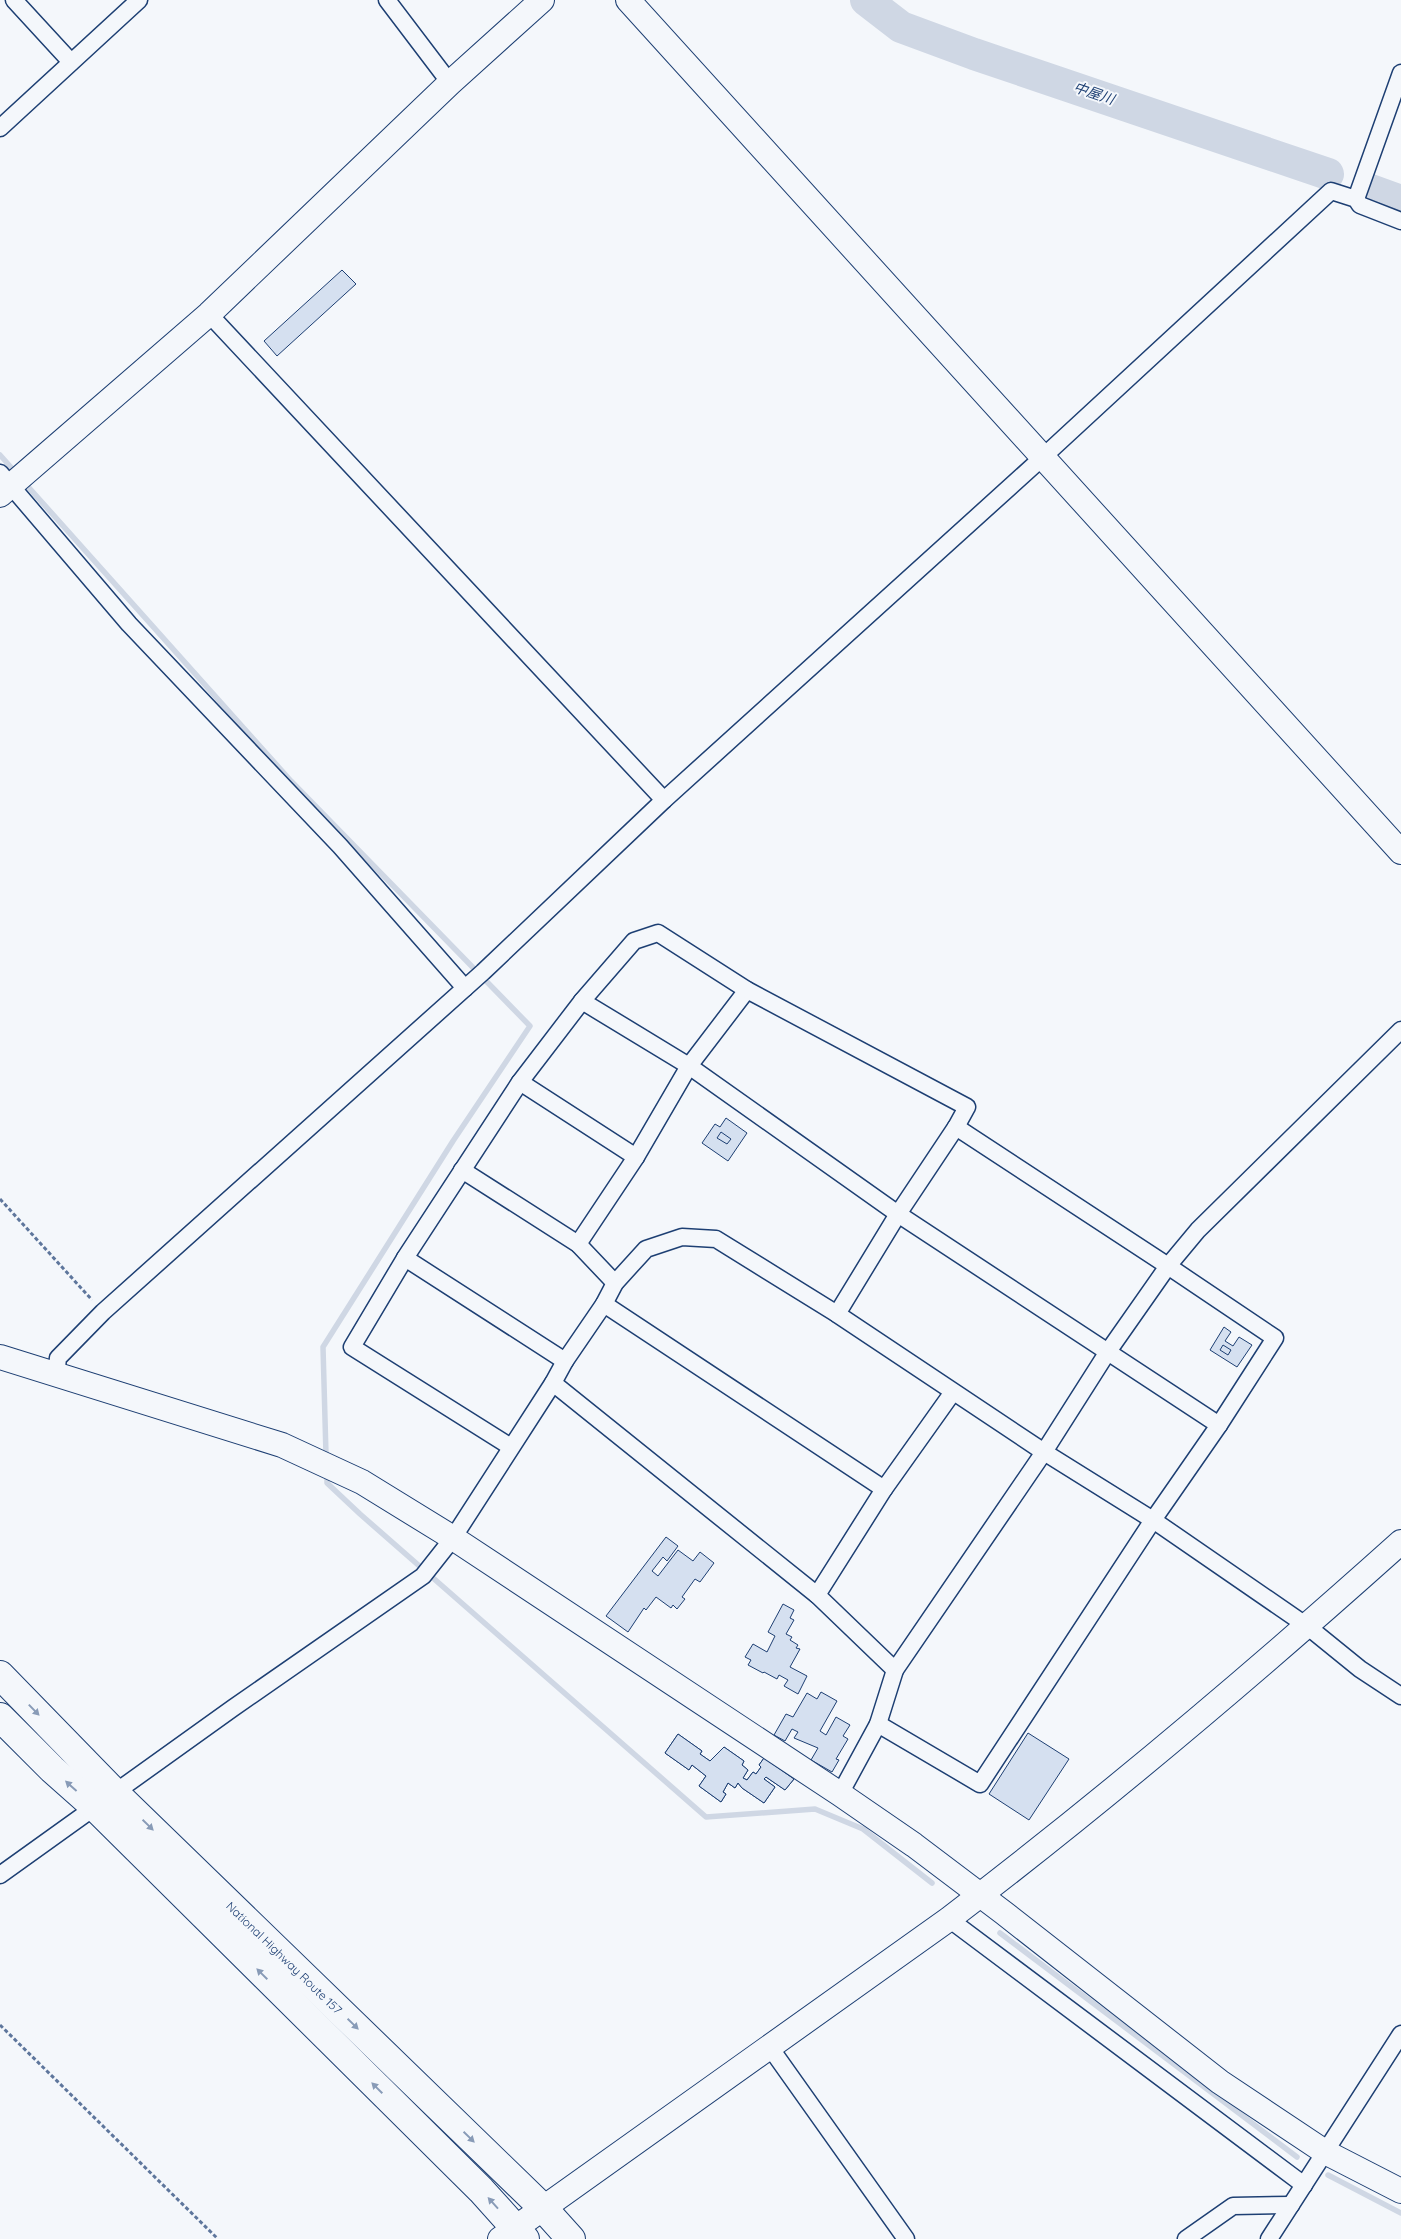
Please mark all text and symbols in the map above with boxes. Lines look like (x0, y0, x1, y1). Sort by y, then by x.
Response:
water label: 中屋川 (1071, 78, 1119, 109)
one-way arrow (28, 1703, 40, 1715)
one-way arrow (65, 1781, 78, 1792)
one-way arrow (142, 1819, 154, 1831)
street label: National Highway Route 157 (224, 1898, 346, 2017)
one-way arrow (257, 1968, 269, 1980)
one-way arrow (346, 2018, 358, 2030)
one-way arrow (372, 2083, 384, 2095)
one-way arrow (463, 2131, 475, 2143)
one-way arrow (487, 2197, 498, 2210)

